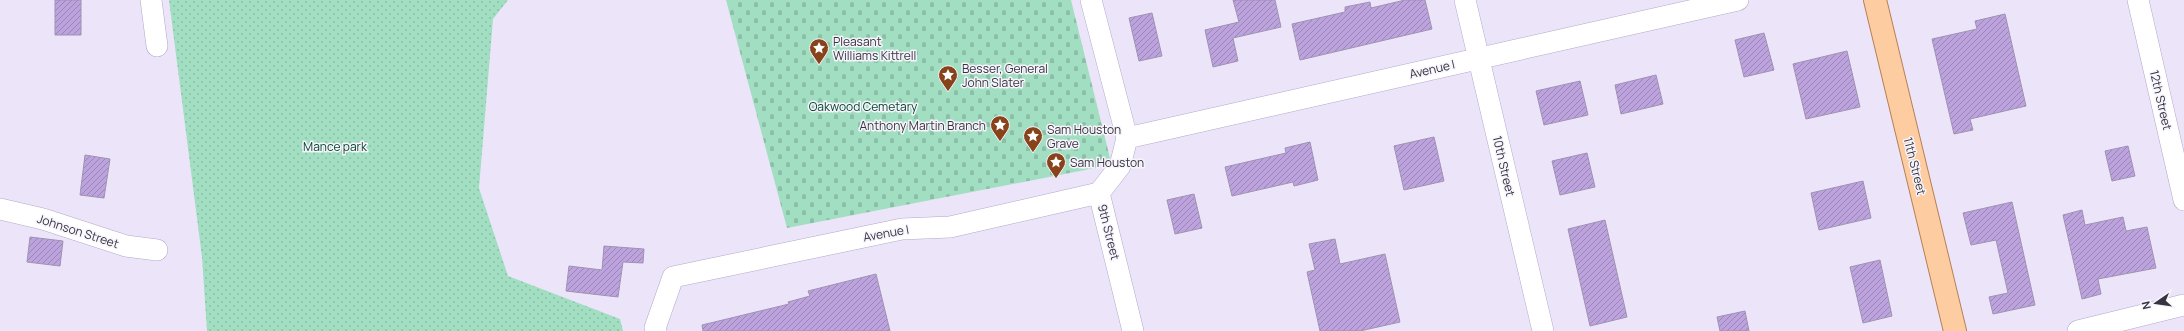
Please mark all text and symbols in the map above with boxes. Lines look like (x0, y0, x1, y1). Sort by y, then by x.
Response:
place label: Pleasant Williams Kittrell (833, 33, 916, 64)
place icon: Pleasant Williams Kittrell (808, 37, 830, 65)
street label: Avenue I (1408, 56, 1456, 82)
place label: Besser, General John Slater (962, 60, 1048, 91)
place icon: Besser, General John Slater (937, 64, 959, 92)
street label: 12th Street (2146, 68, 2176, 132)
park label: Oakwood Cemetary (809, 98, 918, 115)
place icon: Anthony Martin Branch (989, 114, 1011, 142)
place label: Anthony Martin Branch (859, 117, 986, 134)
place label: Sam Houston Grave (1047, 121, 1121, 152)
place icon: Sam Houston Grave (1022, 125, 1044, 153)
street label: 10th Street (1489, 134, 1519, 198)
street label: 11th Street (1900, 135, 1930, 197)
park label: Mance park (303, 138, 368, 155)
place icon: Sam Houston (1045, 151, 1067, 179)
place label: Sam Houston (1070, 154, 1144, 171)
street label: 9th Street (1094, 202, 1124, 262)
street label: Johnson Street (35, 210, 121, 252)
street label: Avenue I (862, 221, 910, 245)
north arrow (2136, 283, 2176, 323)
text: N (2138, 300, 2154, 311)

